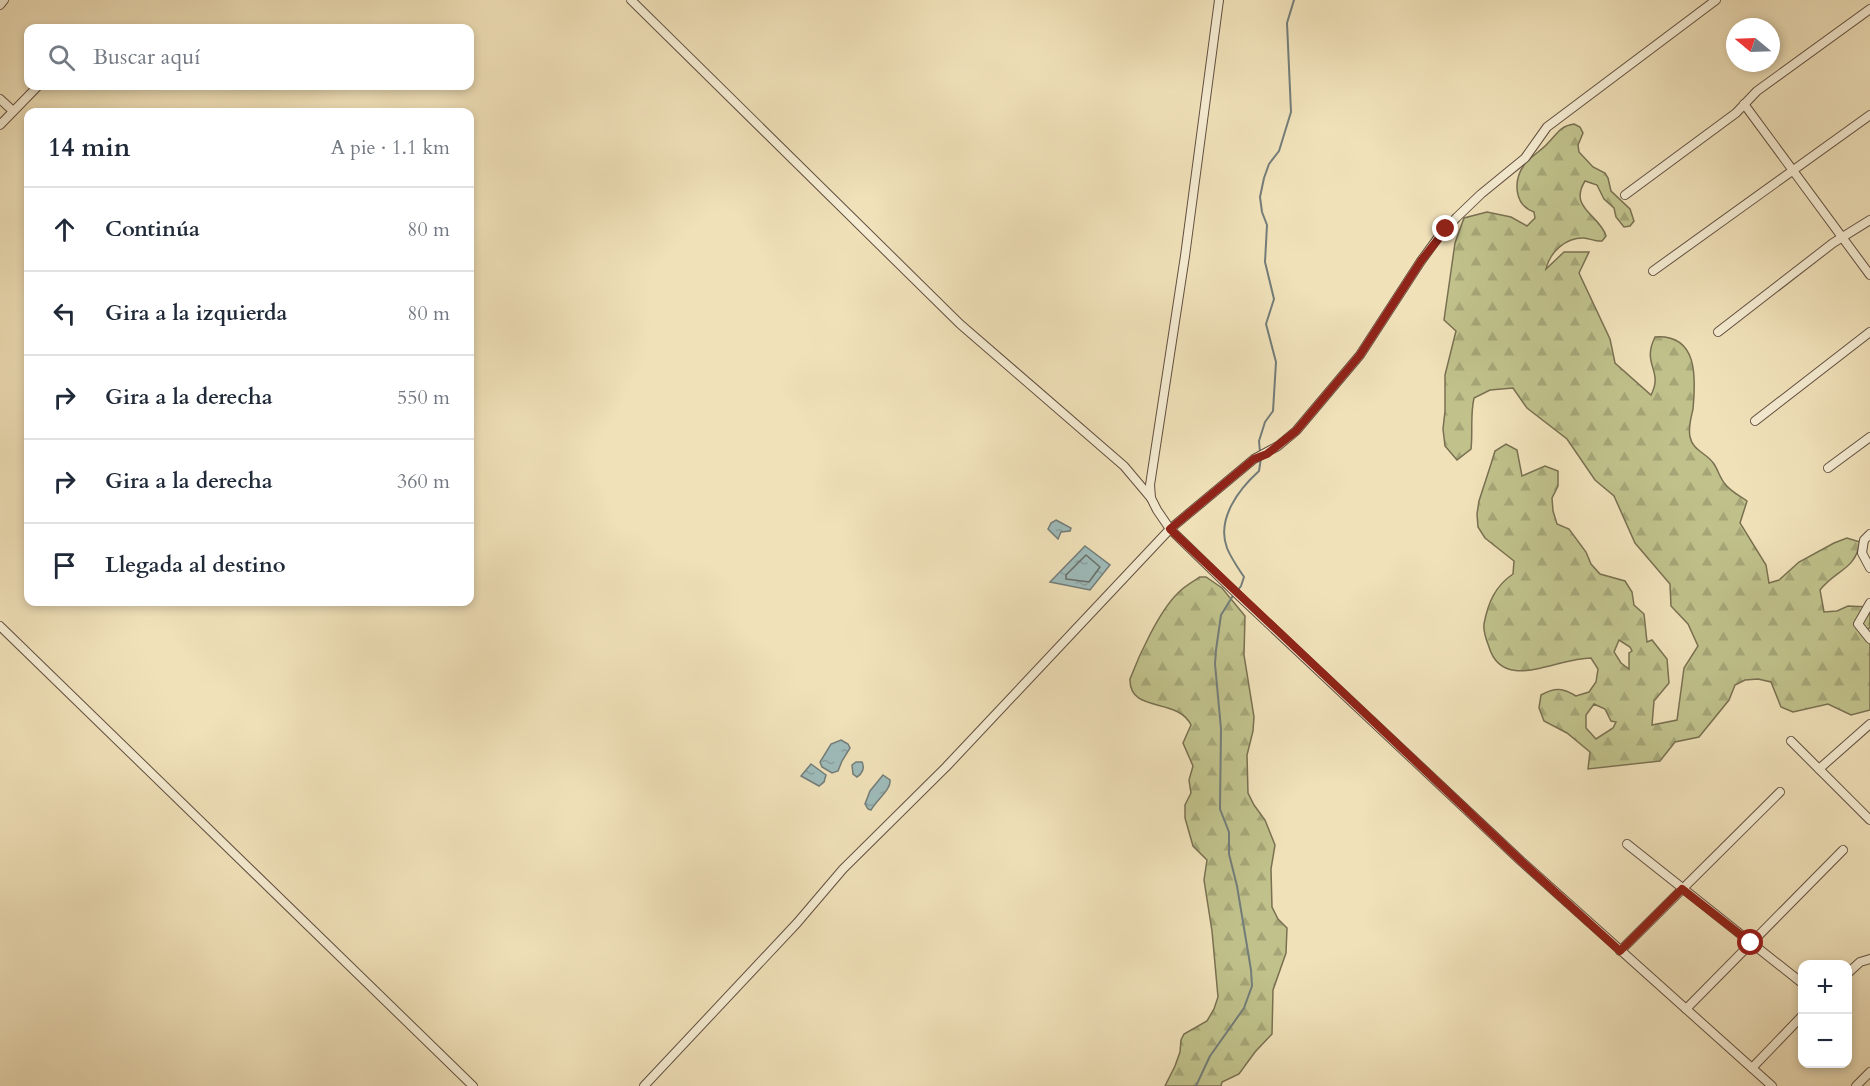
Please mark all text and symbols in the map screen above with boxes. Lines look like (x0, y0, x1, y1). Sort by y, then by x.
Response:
north arrow (1726, 18, 1780, 72)
search box (24, 24, 474, 90)
icon: search (45, 41, 78, 74)
text: Buscar aquí (93, 42, 200, 72)
text: 14 min (48, 130, 131, 165)
text: A pie · 1.1 km (331, 134, 450, 161)
icon: ahead (48, 213, 81, 246)
text: Continúa (105, 214, 200, 244)
route end (1432, 215, 1458, 241)
text: 80 m (407, 216, 450, 243)
icon: left (48, 297, 81, 330)
text: Gira a la izquierda (105, 298, 288, 328)
text: 80 m (407, 300, 450, 327)
icon: right (48, 381, 81, 414)
text: Gira a la derecha (105, 382, 273, 412)
text: 550 m (397, 384, 450, 411)
icon: right (48, 465, 81, 498)
text: Gira a la derecha (105, 466, 273, 496)
text: 360 m (397, 468, 450, 495)
icon: arrive (48, 549, 81, 582)
text: Llegada al destino (105, 550, 286, 580)
route start (1737, 929, 1763, 955)
map controls (1798, 960, 1852, 1068)
button: + (1798, 960, 1852, 1014)
button: − (1798, 1014, 1852, 1068)

